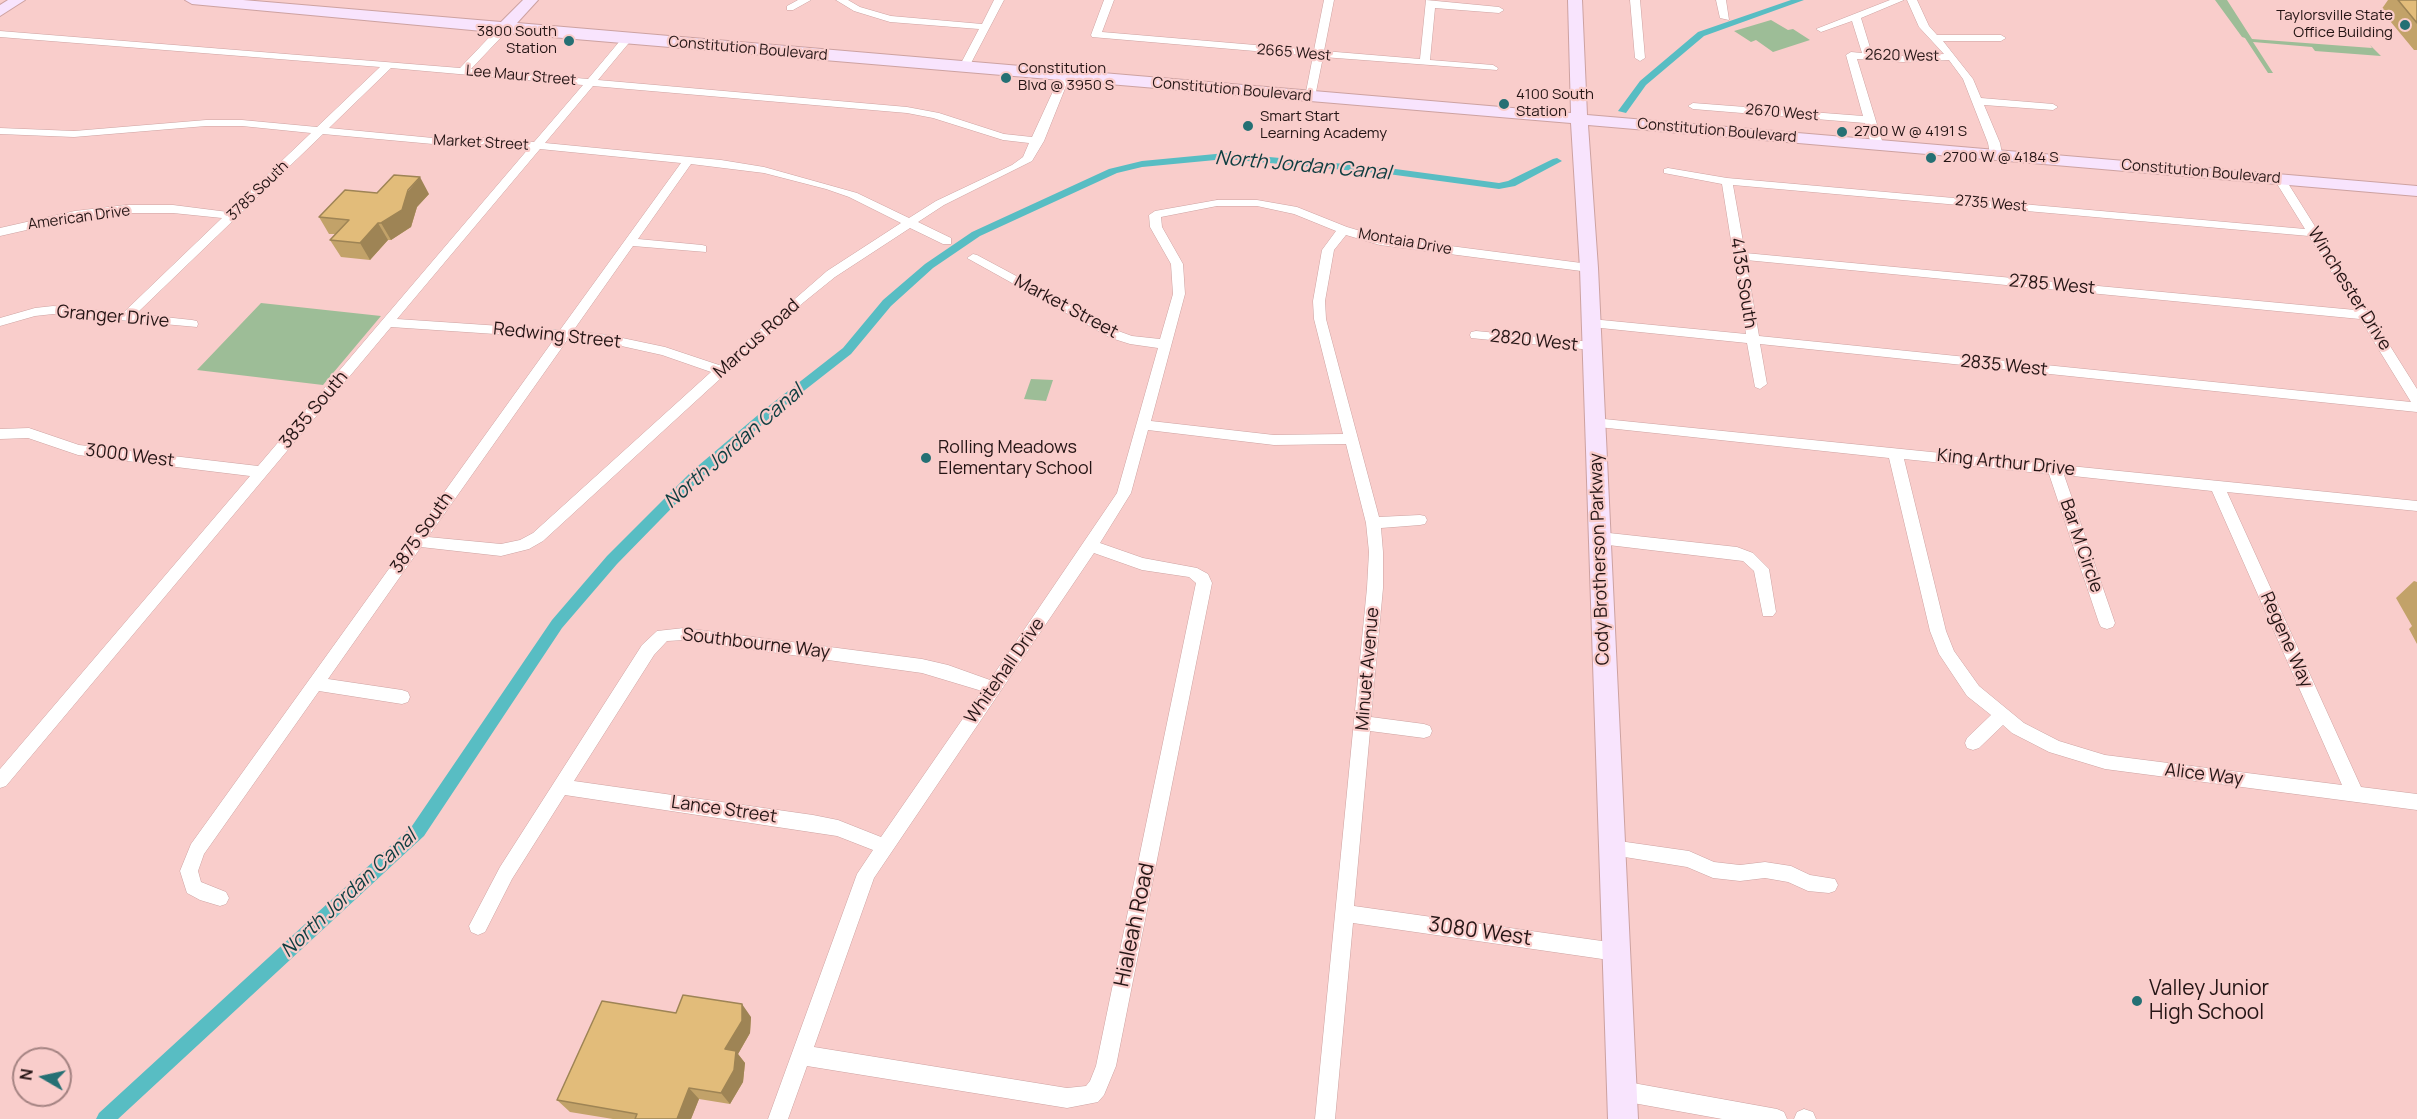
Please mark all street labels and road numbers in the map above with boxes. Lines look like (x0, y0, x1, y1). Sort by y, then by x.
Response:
street label: Constitution Boulevard (668, 33, 828, 65)
street label: 2665 West (1256, 41, 1332, 65)
street label: 2620 West (1865, 46, 1939, 66)
street label: Lee Maur Street (465, 62, 577, 90)
street label: Constitution Boulevard (1152, 74, 1312, 106)
street label: 2670 West (1745, 101, 1819, 125)
street label: Constitution Boulevard (1637, 115, 1797, 147)
street label: Market Street (433, 132, 529, 154)
street label: Constitution Boulevard (2121, 156, 2281, 188)
street label: 3785 South (224, 157, 292, 225)
street label: 2735 West (1954, 192, 2028, 216)
street label: American Drive (27, 202, 131, 234)
street label: Winchester Drive (2302, 223, 2396, 355)
street label: Montaia Drive (1357, 225, 1453, 259)
street label: 4135 South (1725, 236, 1761, 330)
street label: 2785 West (2008, 270, 2096, 300)
street label: Market Street (1010, 271, 1122, 343)
street label: Marcus Road (710, 295, 804, 383)
street label: Granger Drive (56, 301, 170, 333)
street label: Redwing Street (492, 319, 622, 353)
street label: 2820 West (1489, 326, 1579, 356)
street label: 2835 West (1959, 351, 2049, 381)
street label: 3835 South (275, 367, 353, 453)
street label: 3000 West (84, 440, 176, 472)
street label: King Arthur Drive (1936, 445, 2076, 481)
street label: Cody Brotherson Parkway (1586, 453, 1614, 665)
street label: 3875 South (386, 488, 458, 578)
street label: Bar M Circle (2055, 496, 2107, 596)
street label: Regene Way (2255, 589, 2317, 691)
street label: Minuet Avenue (1352, 606, 1384, 732)
street label: Whitehall Drive (961, 614, 1049, 728)
street label: Southbourne Way (681, 624, 831, 664)
street label: Alice Way (2164, 759, 2244, 791)
street label: Lance Street (670, 792, 778, 828)
street label: Hialeah Road (1110, 861, 1160, 989)
street label: 3080 West (1427, 912, 1533, 952)

